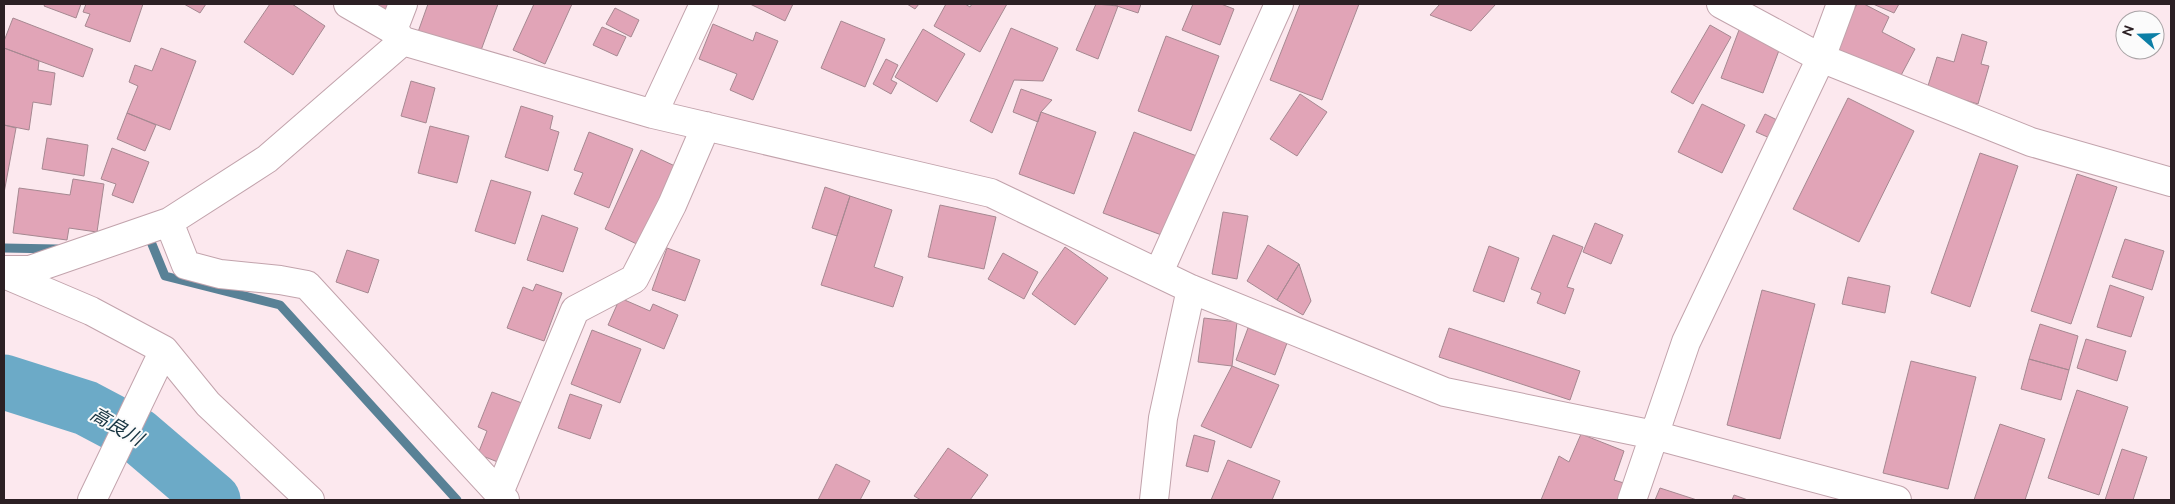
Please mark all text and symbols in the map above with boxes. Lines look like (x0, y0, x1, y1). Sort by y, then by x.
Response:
north arrow (2115, 10, 2165, 60)
text: N (2118, 23, 2137, 38)
water label: 高良川 (87, 402, 149, 451)

